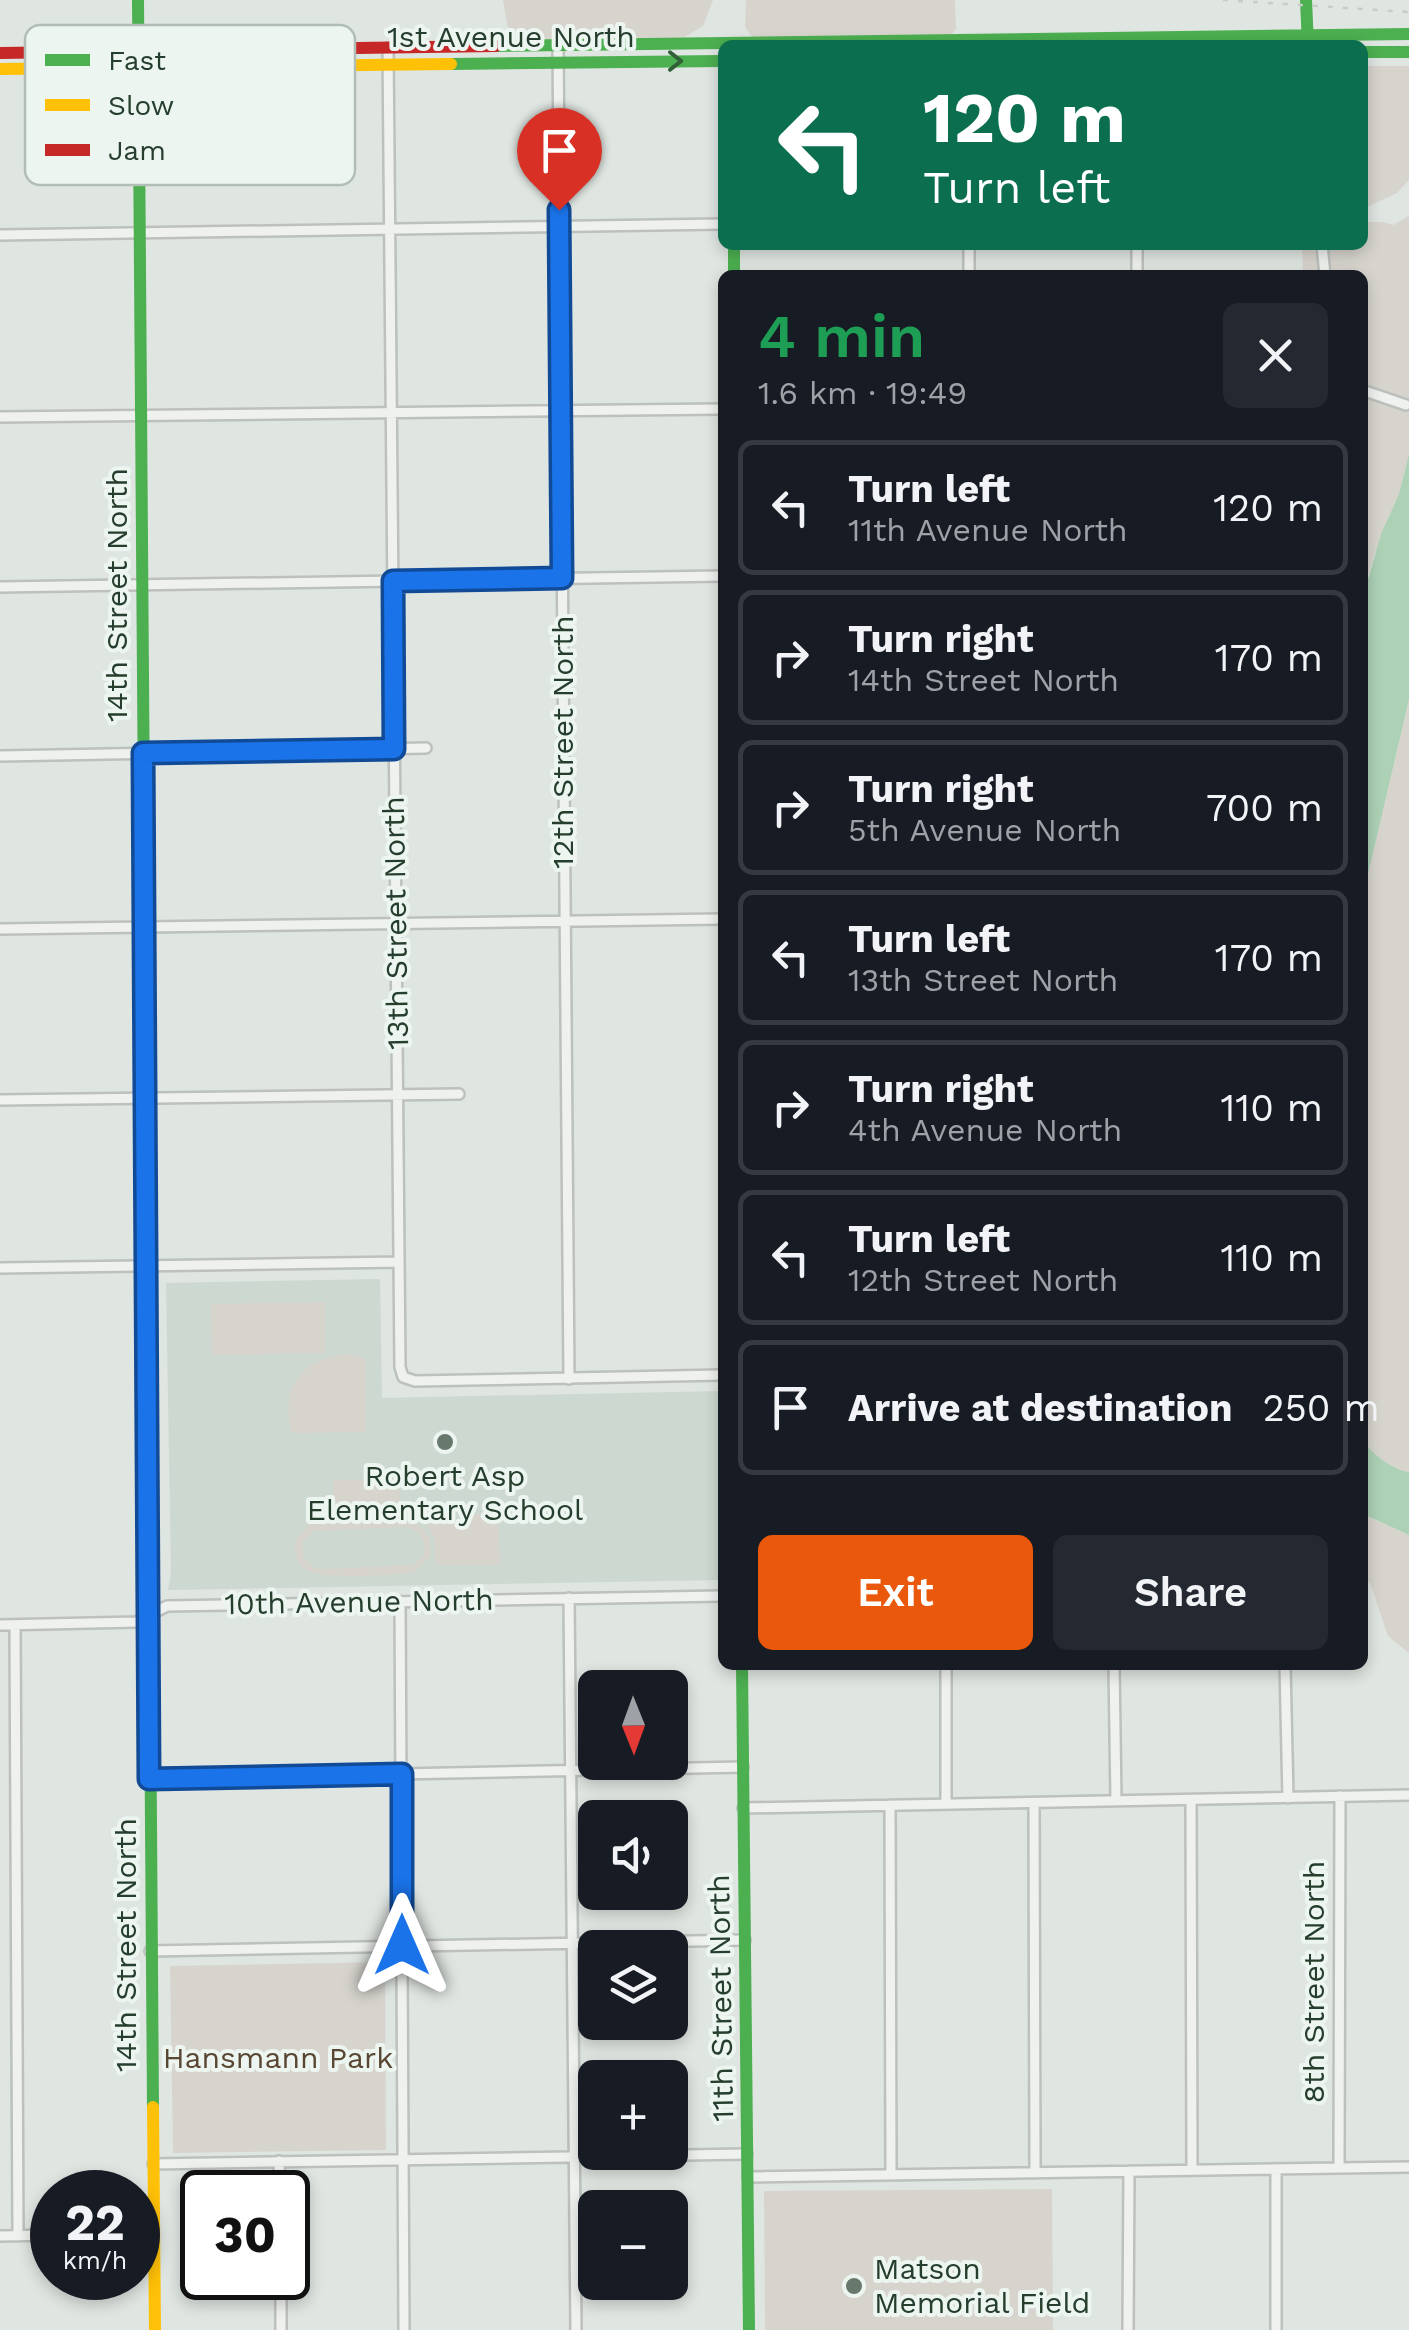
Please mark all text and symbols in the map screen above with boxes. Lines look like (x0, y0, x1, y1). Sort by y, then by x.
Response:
street label: 1st Avenue North (387, 19, 635, 54)
legend (25, 25, 355, 185)
text: Fast (108, 44, 166, 77)
one-way arrow (668, 50, 684, 72)
text: 120 m (923, 77, 1126, 159)
icon: left (758, 80, 888, 210)
text: Slow (108, 89, 174, 122)
pin (517, 108, 602, 211)
icon: arrive (532, 123, 587, 178)
text: Jam (108, 134, 166, 167)
text: Turn left (923, 161, 1110, 214)
text: 4 min (758, 301, 925, 372)
button: close (1223, 303, 1328, 408)
text: 1.6 km · 19:49 (758, 374, 967, 412)
text: Turn left (848, 467, 1010, 511)
street label: 14th Street North (99, 468, 134, 722)
icon: left (763, 480, 818, 535)
text: 120 m (1213, 486, 1323, 530)
text: 11th Avenue North (848, 511, 1128, 549)
street label: 12th Street North (545, 615, 580, 869)
text: Turn right (848, 617, 1034, 661)
icon: right (763, 630, 818, 685)
text: 170 m (1215, 636, 1323, 680)
text: 14th Street North (848, 661, 1119, 699)
text: Turn right (848, 767, 1034, 811)
icon: right (763, 780, 818, 835)
text: 700 m (1206, 786, 1323, 830)
street label: 13th Street North (376, 796, 415, 1050)
text: 5th Avenue North (848, 811, 1121, 849)
text: Turn left (848, 917, 1010, 961)
icon: left (763, 930, 818, 985)
text: 170 m (1215, 936, 1323, 980)
text: 13th Street North (848, 961, 1118, 999)
text: Turn right (848, 1067, 1034, 1111)
icon: right (763, 1080, 818, 1135)
text: 110 m (1221, 1086, 1323, 1130)
text: 4th Avenue North (848, 1111, 1122, 1149)
text: Turn left (848, 1217, 1010, 1261)
icon: left (763, 1230, 818, 1285)
text: 110 m (1221, 1236, 1323, 1280)
text: 12th Street North (848, 1261, 1118, 1299)
icon: arrive (763, 1380, 818, 1435)
text: Arrive at destination (848, 1386, 1233, 1430)
text: 250 m (1263, 1386, 1380, 1430)
marker: Robert Asp Elementary School (434, 1431, 456, 1453)
place label: Robert Asp Elementary School (307, 1458, 583, 1527)
button: Exit (758, 1535, 1033, 1650)
button: Share (1053, 1535, 1328, 1650)
street label: 10th Avenue North (224, 1582, 494, 1621)
north arrow (578, 1670, 688, 1780)
map controls (578, 1670, 688, 2300)
button: sound (578, 1800, 688, 1910)
street label: 14th Street North (108, 1818, 143, 2072)
street label: 8th Street North (1296, 1861, 1331, 2103)
street label: 11th Street North (701, 1874, 740, 2122)
position arrow (350, 1893, 454, 1997)
button: layers (578, 1930, 688, 2040)
park label: Hansmann Park (163, 2040, 393, 2075)
button: + (578, 2060, 688, 2170)
speed limit sign: 30 (180, 2170, 310, 2300)
button: − (578, 2190, 688, 2300)
text: 22 (65, 2193, 125, 2252)
text: km/h (63, 2246, 127, 2275)
place label: Matson Memorial Field (874, 2251, 1090, 2320)
marker: Matson Memorial Field (843, 2275, 865, 2297)

